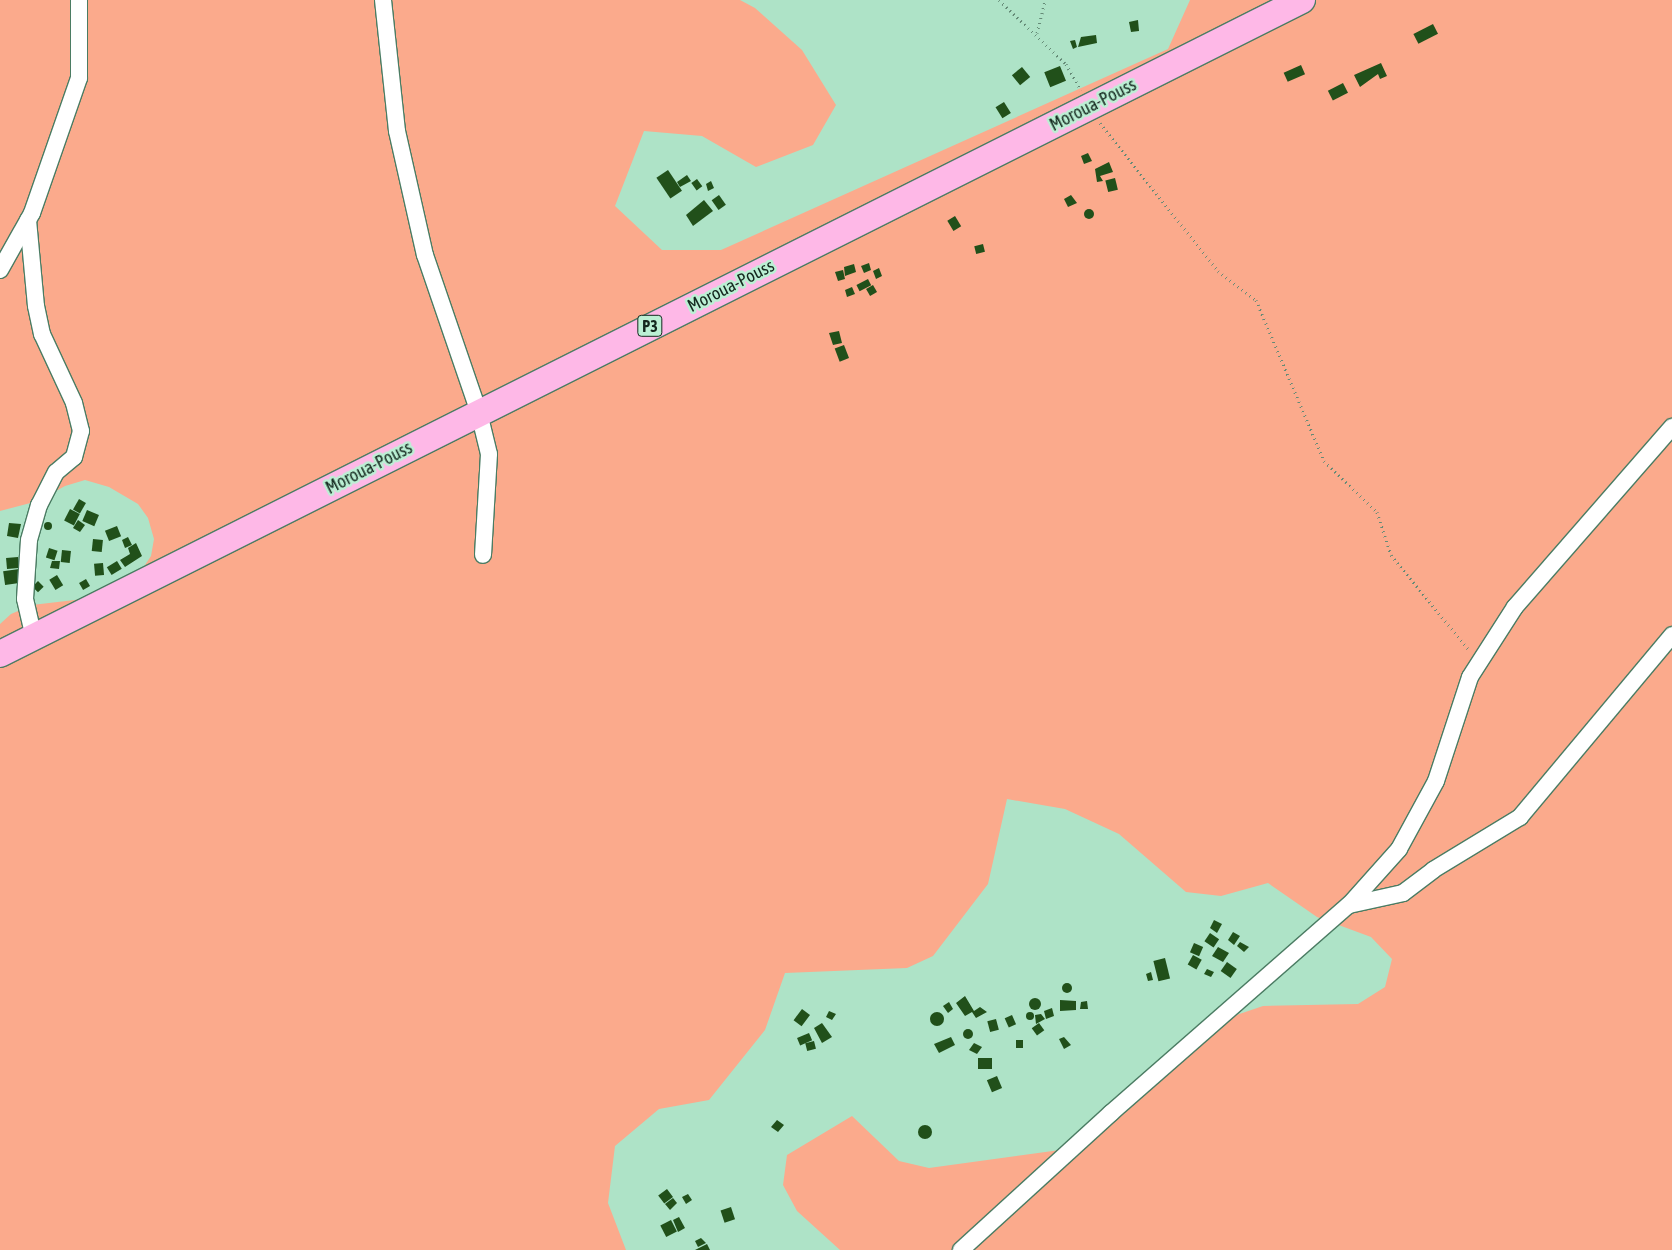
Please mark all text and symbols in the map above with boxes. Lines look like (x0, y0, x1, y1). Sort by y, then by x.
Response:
street label: Moroua-Pouss (1046, 74, 1140, 136)
street label: Moroua-Pouss (684, 255, 778, 317)
road number: P3 (636, 312, 664, 340)
street label: Moroua-Pouss (322, 437, 416, 499)

